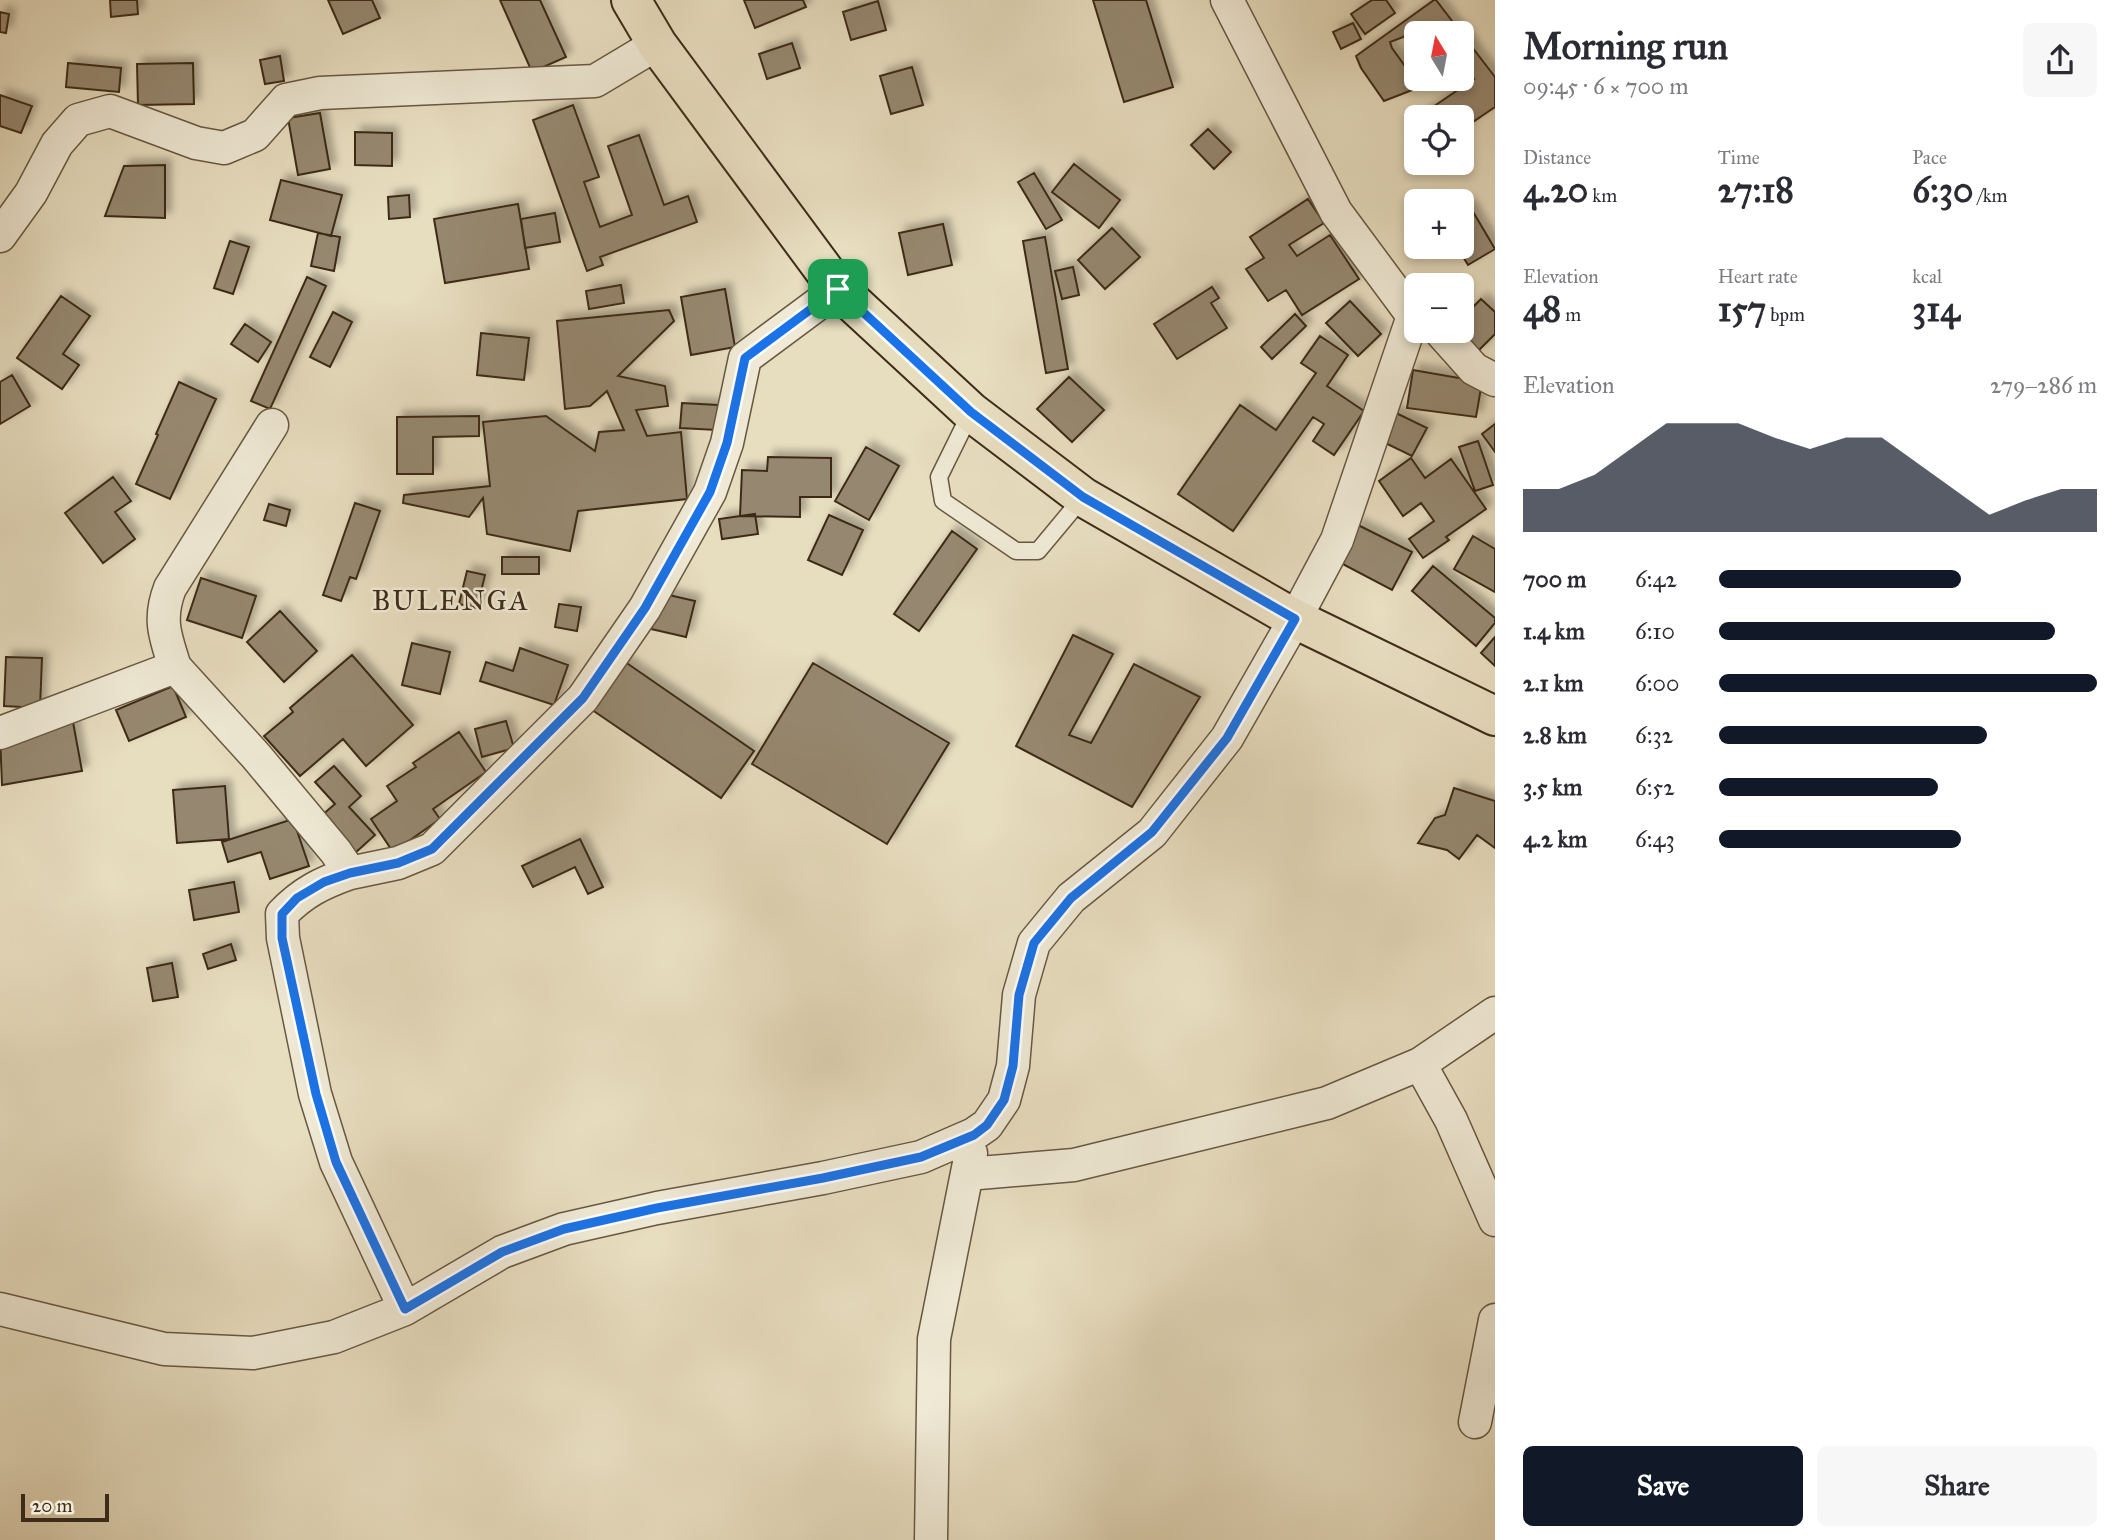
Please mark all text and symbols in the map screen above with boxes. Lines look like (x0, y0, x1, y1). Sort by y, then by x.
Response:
north arrow (1404, 21, 1474, 91)
map controls (1404, 21, 1474, 343)
text: Morning run (1523, 23, 1728, 69)
button: share (2023, 23, 2097, 97)
text: 09:45 · 6 × 700 m (1523, 72, 1688, 100)
button: locate (1404, 105, 1474, 175)
text: Distance (1523, 146, 1591, 169)
text: Time (1718, 146, 1760, 169)
text: Pace (1912, 146, 1947, 169)
text: 4.20 (1523, 169, 1588, 212)
text: 27:18 (1718, 169, 1794, 212)
text: 6:30 (1912, 169, 1973, 212)
text: km (1588, 184, 1617, 207)
text: /km (1973, 184, 2007, 207)
button: + (1404, 189, 1474, 259)
pin (808, 259, 868, 319)
text: Elevation (1523, 265, 1598, 288)
text: Heart rate (1718, 265, 1798, 288)
text: kcal (1912, 265, 1942, 288)
icon: arrive (819, 270, 857, 308)
button: − (1404, 273, 1474, 343)
text: 48 (1523, 288, 1561, 331)
text: 157 (1718, 288, 1766, 331)
text: 314 (1912, 288, 1960, 331)
text: m (1561, 303, 1581, 326)
text: bpm (1766, 303, 1805, 326)
text: Elevation (1523, 371, 1614, 399)
text: 279–286 m (1990, 371, 2097, 399)
text: 700 m (1523, 565, 1586, 593)
text: 6:42 (1635, 565, 1677, 593)
district label: BULENGA (372, 583, 530, 618)
text: 1.4 km (1523, 617, 1585, 645)
text: 6:10 (1635, 617, 1675, 645)
text: 2.1 km (1523, 669, 1584, 697)
text: 6:00 (1635, 669, 1679, 697)
text: 2.8 km (1523, 721, 1587, 749)
text: 6:32 (1635, 721, 1673, 749)
text: 3.5 km (1523, 773, 1582, 801)
text: 6:52 (1635, 773, 1675, 801)
text: 4.2 km (1523, 825, 1587, 853)
text: 6:43 (1635, 825, 1675, 853)
button: Save (1523, 1446, 1803, 1526)
button: Share (1817, 1446, 2097, 1526)
scale bar (21, 1491, 108, 1523)
text: 20 m (32, 1494, 73, 1517)

